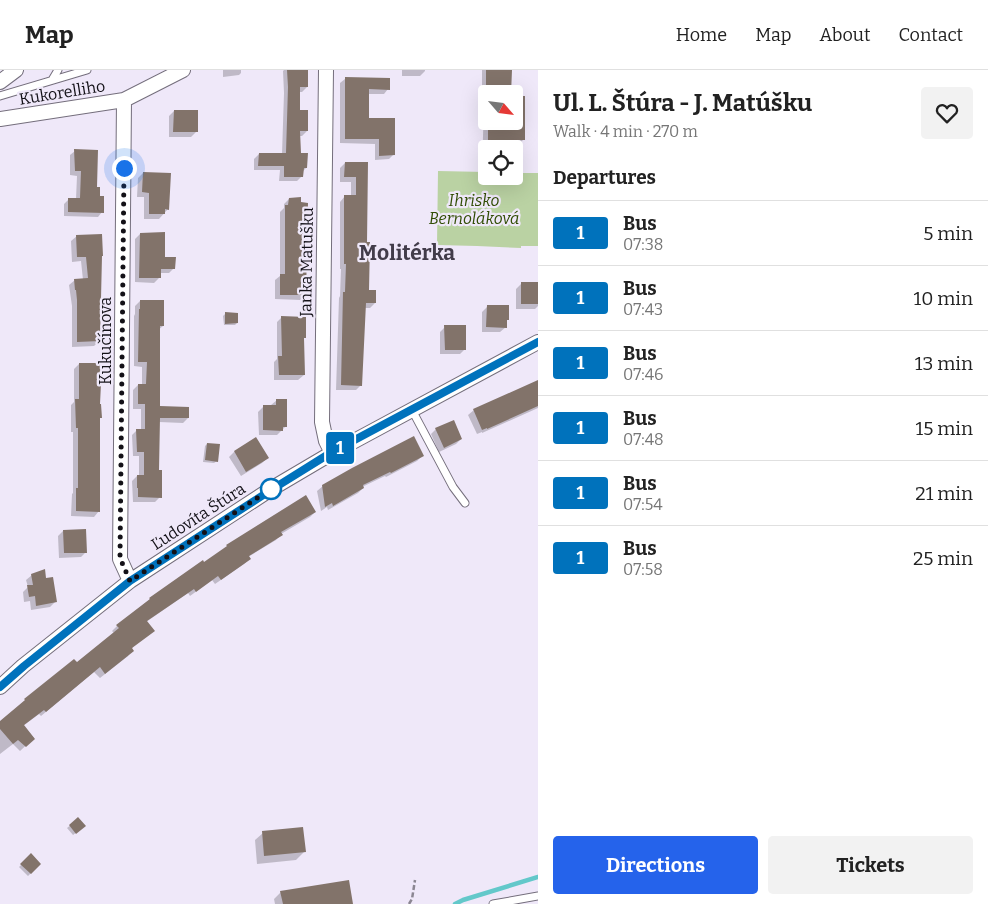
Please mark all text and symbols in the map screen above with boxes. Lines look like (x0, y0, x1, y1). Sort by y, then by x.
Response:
text: Map (25, 21, 74, 49)
text: Home (676, 24, 727, 46)
text: Map (755, 24, 791, 46)
text: About (819, 24, 870, 46)
text: Contact (898, 24, 963, 46)
street label: Kukorelliho (18, 76, 107, 109)
north arrow (478, 85, 522, 130)
map controls (478, 85, 523, 185)
button: heart (921, 87, 973, 139)
text: Ul. L. Štúra - J. Matúšku (553, 89, 812, 117)
text: Walk · 4 min · 270 m (553, 122, 698, 141)
button: locate (478, 140, 523, 185)
your location (112, 156, 137, 181)
text: Departures (553, 166, 656, 189)
park label: Ihrisko Bernoláková (429, 191, 519, 228)
street label: Janka Matušku (296, 207, 317, 318)
text: Bus (623, 212, 657, 235)
text: 1 (577, 222, 584, 244)
text: 5 min (923, 222, 973, 245)
text: 07:38 (623, 235, 663, 254)
district label: Molitérka (359, 240, 455, 266)
text: Bus (623, 277, 657, 300)
text: 1 (577, 287, 584, 309)
text: 10 min (913, 287, 973, 310)
street label: Kukučínova (96, 297, 115, 385)
text: 07:43 (623, 300, 663, 319)
text: Bus (623, 342, 657, 365)
text: 1 (577, 352, 584, 374)
text: 13 min (915, 352, 973, 375)
text: 07:46 (623, 365, 663, 384)
text: Bus (623, 407, 657, 430)
text: 1 (577, 417, 584, 439)
text: 15 min (916, 417, 973, 440)
text: 07:48 (623, 430, 664, 449)
line badge: 1 (324, 432, 356, 464)
text: 1 (336, 437, 344, 459)
text: Bus (623, 472, 657, 495)
street label: Ľudovíta Štúra (147, 478, 249, 554)
unlabelled marker (260, 478, 282, 500)
text: 1 (577, 482, 584, 504)
text: 21 min (915, 482, 973, 505)
text: 07:54 (623, 495, 663, 514)
text: Bus (623, 537, 657, 560)
text: 1 (577, 547, 584, 569)
text: 25 min (913, 547, 973, 570)
text: 07:58 (623, 560, 663, 579)
button: Directions (553, 836, 758, 894)
button: Tickets (768, 836, 973, 894)

